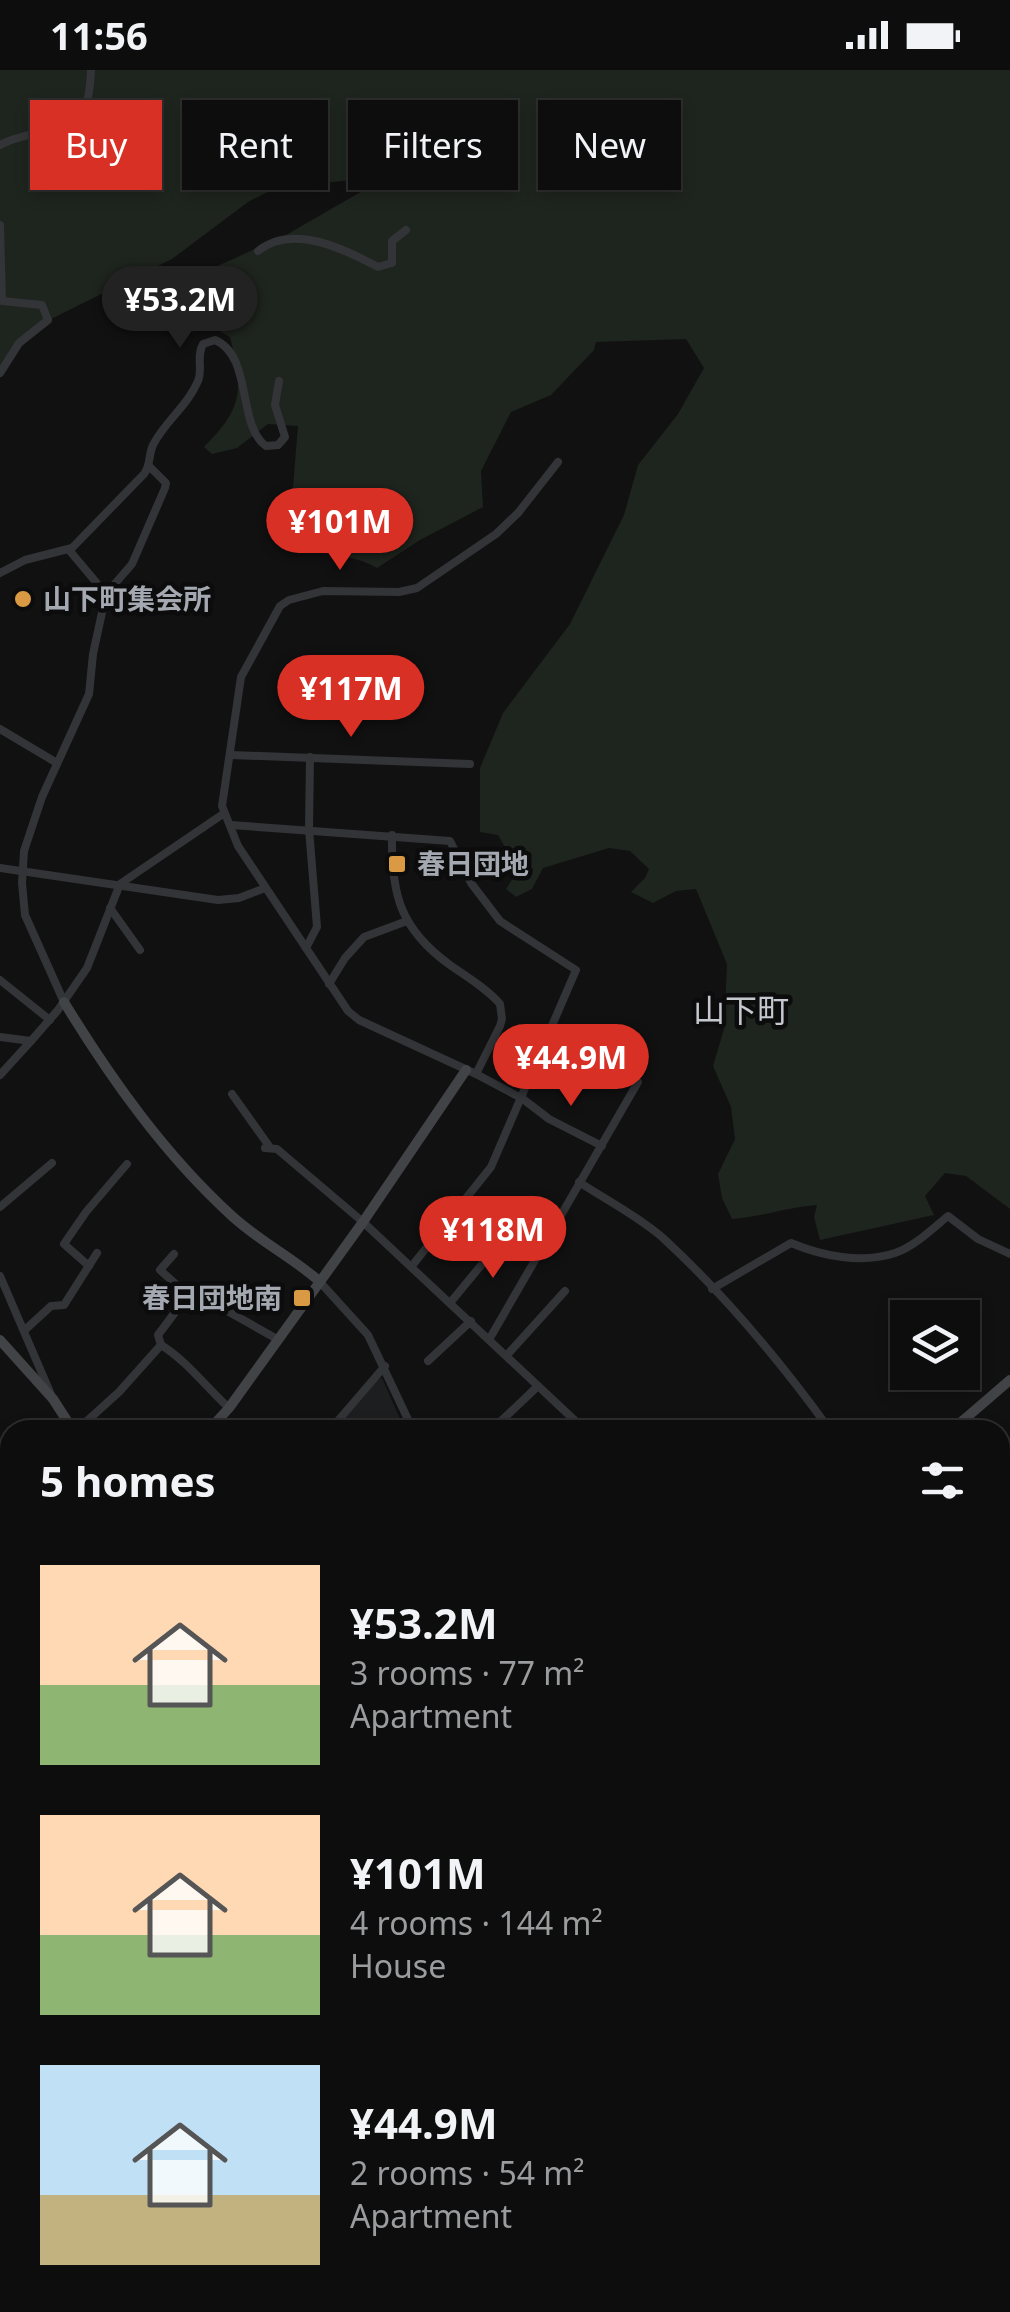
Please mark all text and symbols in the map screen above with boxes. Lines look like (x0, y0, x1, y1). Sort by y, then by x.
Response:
text: 11:56 (50, 9, 148, 61)
chip: Buy (30, 100, 162, 190)
chip: Rent (182, 100, 328, 190)
chip: Filters (348, 100, 518, 190)
chip: New (538, 100, 681, 190)
pin: ¥53.2M (99, 266, 261, 351)
text: ¥53.2M (124, 277, 236, 320)
pin: ¥101M (270, 488, 410, 573)
text: ¥101M (288, 499, 392, 542)
place label: 山下町集会所 (43, 579, 211, 617)
marker: 山下町集会所 (12, 588, 34, 610)
pin: ¥117M (281, 655, 421, 740)
text: ¥117M (299, 666, 403, 709)
place label: 春日団地 (417, 844, 529, 882)
marker: 春日団地 (386, 853, 408, 875)
district label: 山下町 (693, 988, 789, 1031)
pin: ¥44.9M (490, 1024, 652, 1109)
text: ¥44.9M (515, 1035, 627, 1078)
pin: ¥118M (423, 1196, 563, 1281)
text: ¥118M (441, 1207, 545, 1250)
place label: 春日団地南 (142, 1278, 282, 1316)
marker: 春日団地南 (291, 1287, 313, 1309)
map controls (890, 1300, 980, 1390)
button: layers (890, 1300, 980, 1390)
text: 5 homes (40, 1452, 216, 1509)
icon: filters (915, 1453, 970, 1508)
text: ¥53.2M (350, 1594, 498, 1651)
icon: home (120, 1605, 240, 1725)
text: 3 rooms · 77 m² (350, 1651, 584, 1694)
text: Apartment (350, 1694, 512, 1737)
text: ¥101M (350, 1844, 486, 1901)
icon: home (120, 1855, 240, 1975)
text: 4 rooms · 144 m² (350, 1901, 603, 1944)
text: House (350, 1944, 446, 1987)
text: ¥44.9M (350, 2094, 498, 2151)
icon: home (120, 2105, 240, 2225)
text: 2 rooms · 54 m² (350, 2151, 584, 2194)
text: Apartment (350, 2194, 512, 2237)

